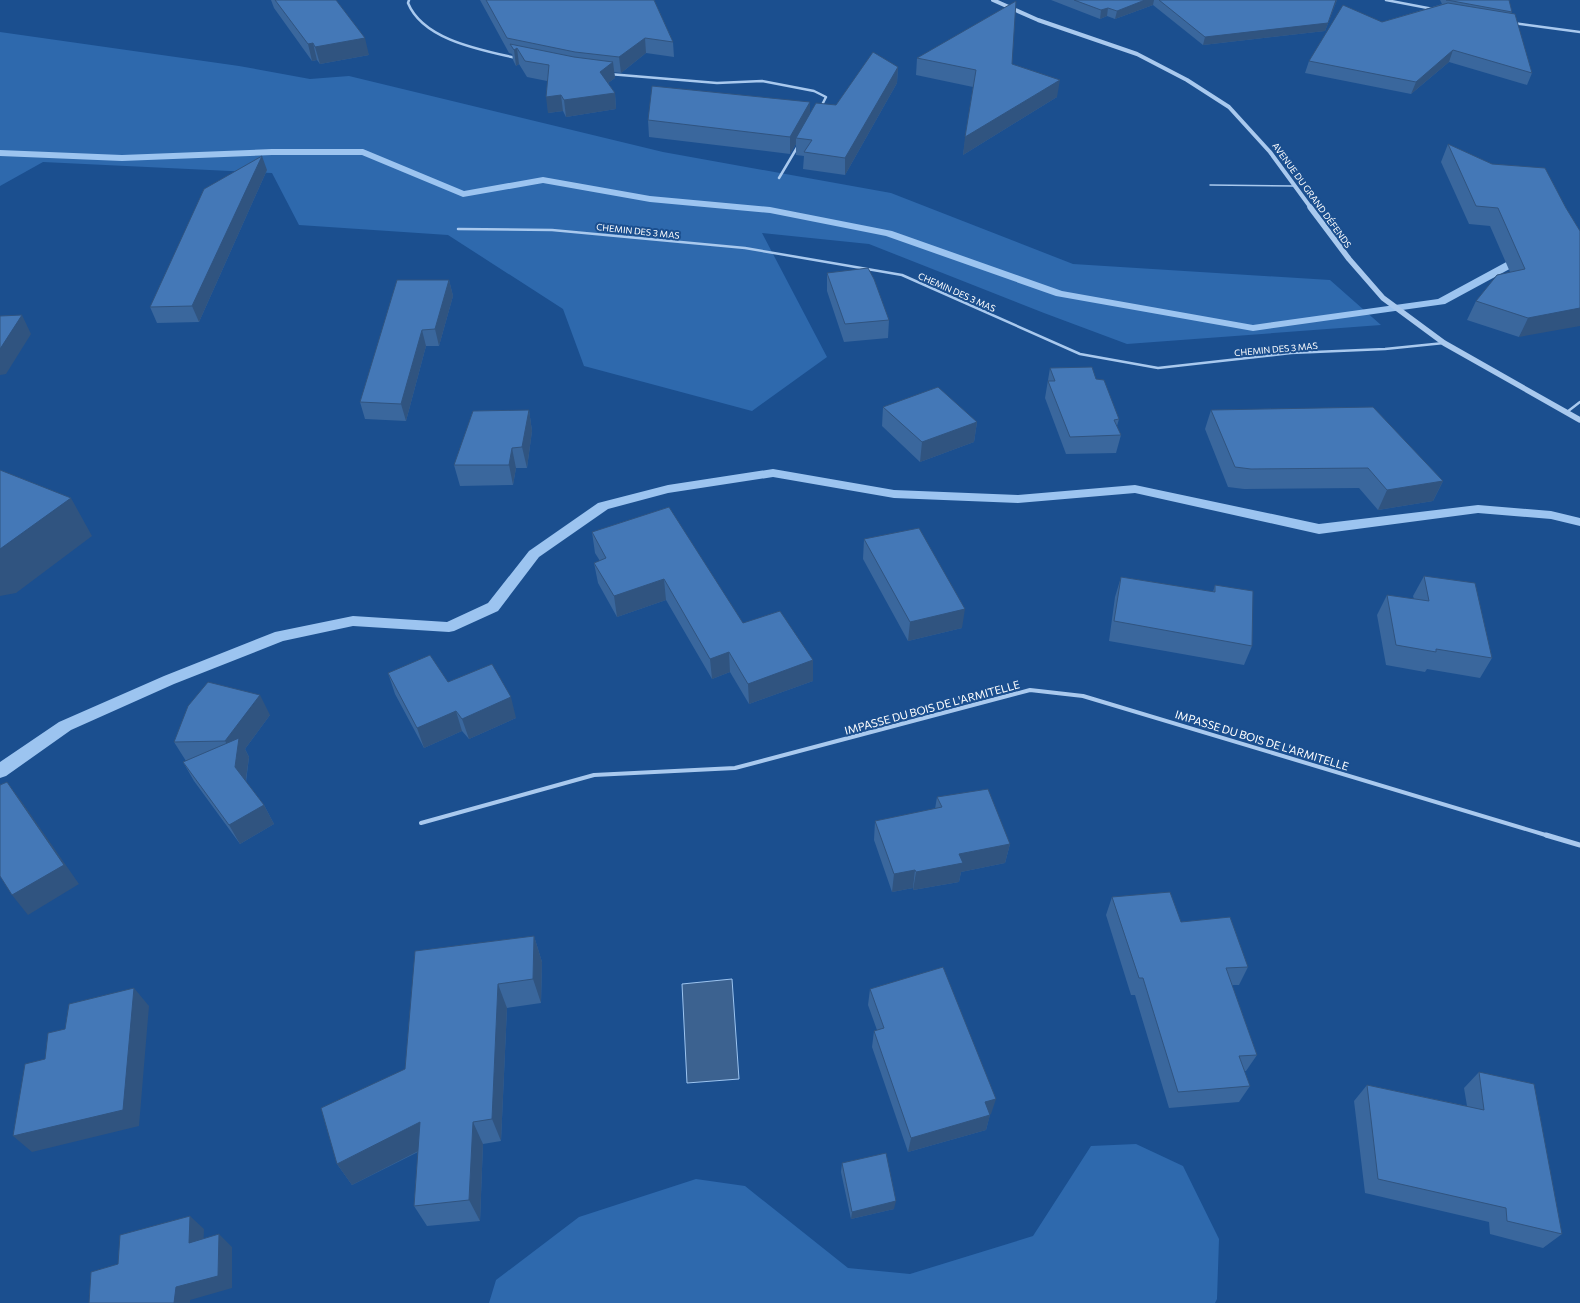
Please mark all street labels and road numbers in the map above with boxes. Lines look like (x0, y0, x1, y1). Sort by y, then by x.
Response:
street label: AVENUE DU GRAND DÉFENDS (1270, 140, 1355, 250)
street label: CHEMIN DES 3 MAS (596, 221, 680, 241)
street label: CHEMIN DES 3 MAS (916, 270, 998, 314)
street label: CHEMIN DES 3 MAS (1234, 340, 1318, 358)
street label: IMPASSE DU BOIS DE L'ARMITELLE (843, 677, 1021, 737)
street label: IMPASSE DU BOIS DE L'ARMITELLE (1174, 707, 1350, 773)

